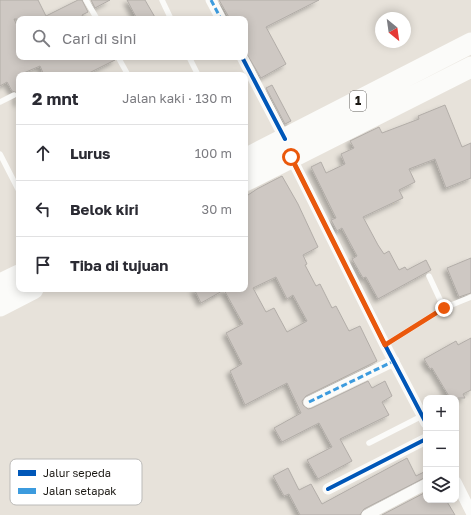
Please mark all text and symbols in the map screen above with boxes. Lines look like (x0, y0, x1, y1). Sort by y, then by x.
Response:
north arrow (375, 12, 411, 48)
search box (16, 16, 248, 60)
icon: search (30, 27, 52, 49)
text: Cari di sini (62, 29, 137, 47)
text: 2 mnt (32, 88, 79, 109)
text: Jalan kaki · 130 m (122, 90, 232, 106)
road number: 1 (350, 91, 366, 111)
icon: ahead (32, 142, 54, 164)
text: Lurus (70, 144, 111, 162)
text: 100 m (195, 145, 232, 161)
route start (282, 148, 300, 166)
icon: left (32, 198, 54, 220)
text: Belok kiri (70, 200, 139, 218)
text: 30 m (202, 201, 232, 217)
icon: arrive (32, 254, 54, 276)
text: Tiba di tujuan (70, 256, 168, 274)
route end (435, 299, 453, 317)
map controls (423, 395, 459, 503)
button: + (423, 395, 459, 431)
button: − (423, 431, 459, 467)
legend (10, 459, 142, 505)
text: Jalur sepeda (43, 466, 111, 479)
button: layers (423, 467, 459, 503)
text: Jalan setapak (43, 484, 117, 497)

